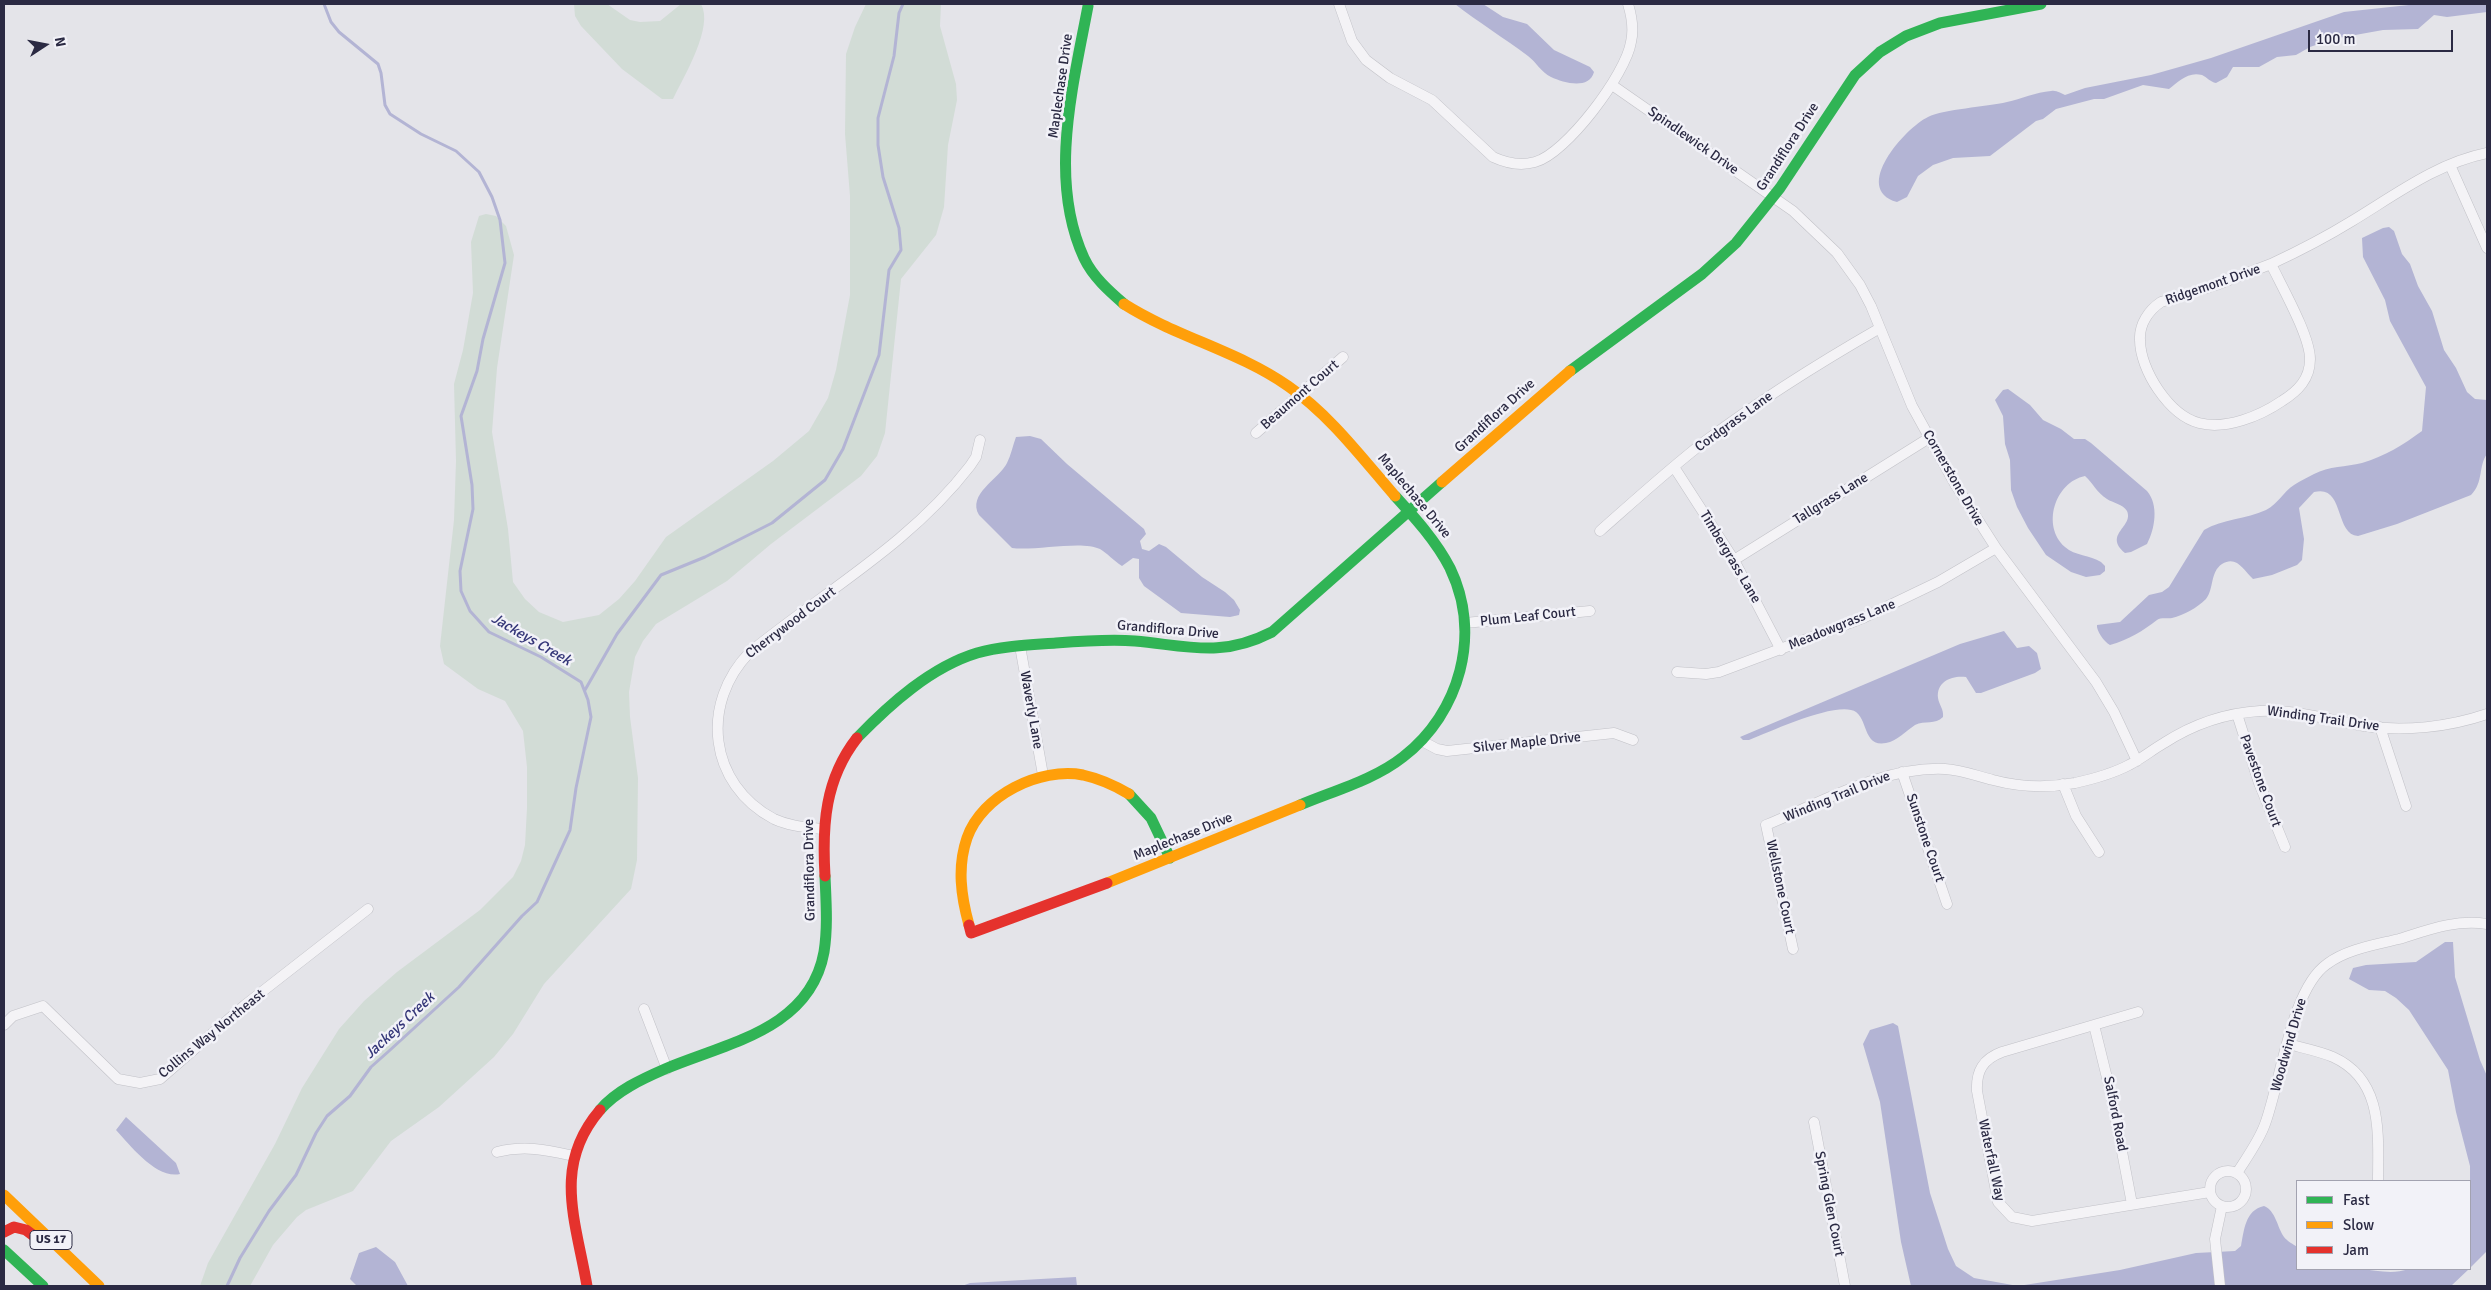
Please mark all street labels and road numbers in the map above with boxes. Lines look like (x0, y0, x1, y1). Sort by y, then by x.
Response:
street label: Maplechase Drive (1045, 33, 1077, 139)
street label: Grandiflora Drive (1753, 100, 1823, 194)
street label: Spindlewick Drive (1644, 103, 1742, 179)
street label: Ridgemont Drive (2163, 261, 2263, 309)
street label: Beaumont Court (1258, 357, 1342, 433)
street label: Grandiflora Drive (1451, 376, 1539, 456)
street label: Cordgrass Lane (1692, 388, 1776, 456)
street label: Cornerstone Drive (1919, 427, 1987, 529)
street label: Maplechase Drive (1374, 450, 1454, 542)
street label: Tallgrass Lane (1791, 469, 1871, 529)
street label: Timbergrass Lane (1696, 508, 1764, 606)
street label: Cherrywood Court (742, 584, 840, 662)
street label: Meadowgrass Lane (1786, 596, 1898, 654)
street label: Plum Leaf Court (1479, 604, 1577, 630)
street label: Grandiflora Drive (1116, 617, 1220, 643)
street label: Waverly Lane (1016, 670, 1046, 750)
street label: Winding Trail Drive (2266, 703, 2380, 735)
street label: Silver Maple Drive (1472, 729, 1582, 757)
street label: Pavestone Court (2235, 732, 2285, 830)
street label: Winding Trail Drive (1781, 768, 1893, 826)
street label: Sunstone Court (1902, 791, 1948, 885)
street label: Maplechase Drive (1131, 809, 1235, 865)
street label: Grandiflora Drive (801, 819, 819, 921)
street label: Wellstone Court (1762, 838, 1798, 936)
street label: Collins Way Northeast (155, 986, 269, 1082)
street label: Woodwind Drive (2268, 996, 2310, 1094)
street label: Salford Road (2099, 1075, 2131, 1153)
street label: Waterfall Way (1974, 1117, 2008, 1203)
street label: Spring Glen Court (1811, 1150, 1847, 1258)
road number: US 17 (30, 1230, 72, 1250)

